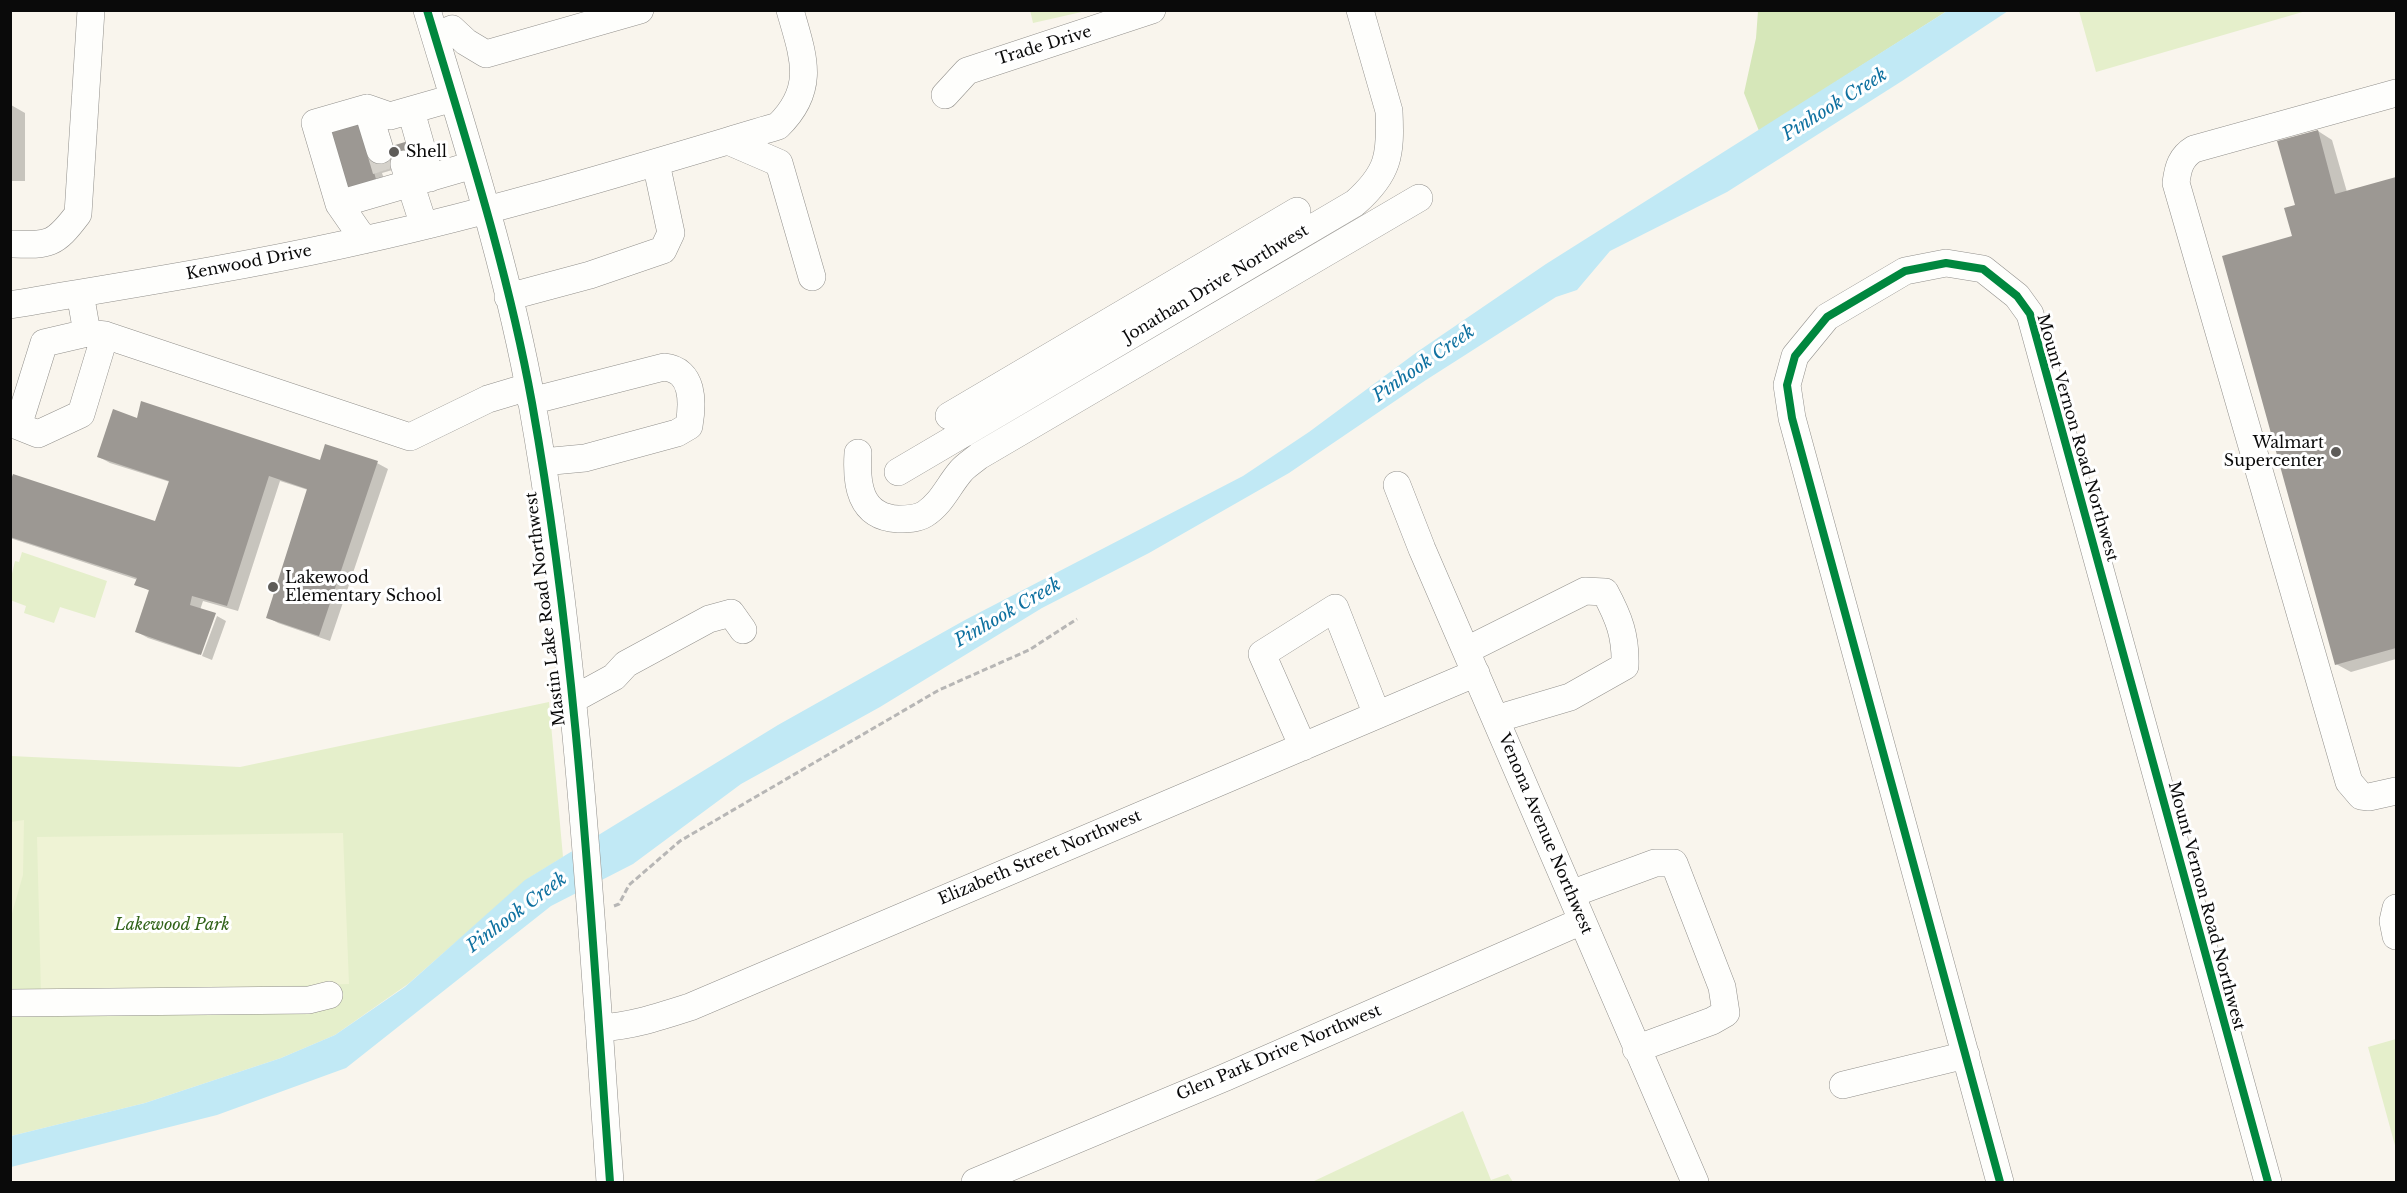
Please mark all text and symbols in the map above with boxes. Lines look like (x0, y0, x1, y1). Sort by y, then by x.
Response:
street label: Trade Drive (994, 22, 1094, 70)
water label: Pinhook Creek (1779, 64, 1891, 146)
place label: Shell (406, 142, 447, 162)
marker: Shell (387, 145, 401, 159)
street label: Jonathan Drive Northwest (1120, 221, 1312, 347)
street label: Kenwood Drive (185, 241, 313, 285)
street label: Mount Vernon Road Northwest (2032, 312, 2122, 564)
water label: Pinhook Creek (1369, 321, 1479, 407)
place label: Walmart Supercenter (2224, 433, 2324, 471)
marker: Walmart Supercenter (2329, 445, 2343, 459)
street label: Mastin Lake Road Northwest (522, 491, 570, 727)
place label: Lakewood Elementary School (285, 568, 442, 606)
water label: Pinhook Creek (951, 574, 1065, 652)
marker: Lakewood Elementary School (266, 580, 280, 594)
street label: Venona Avenue Northwest (1494, 731, 1596, 937)
street label: Mount Vernon Road Northwest (2164, 780, 2248, 1032)
street label: Elizabeth Street Northwest (936, 806, 1144, 910)
water label: Pinhook Creek (463, 868, 571, 958)
park label: Lakewood Park (114, 915, 230, 935)
street label: Glen Park Drive Northwest (1174, 1001, 1384, 1105)

